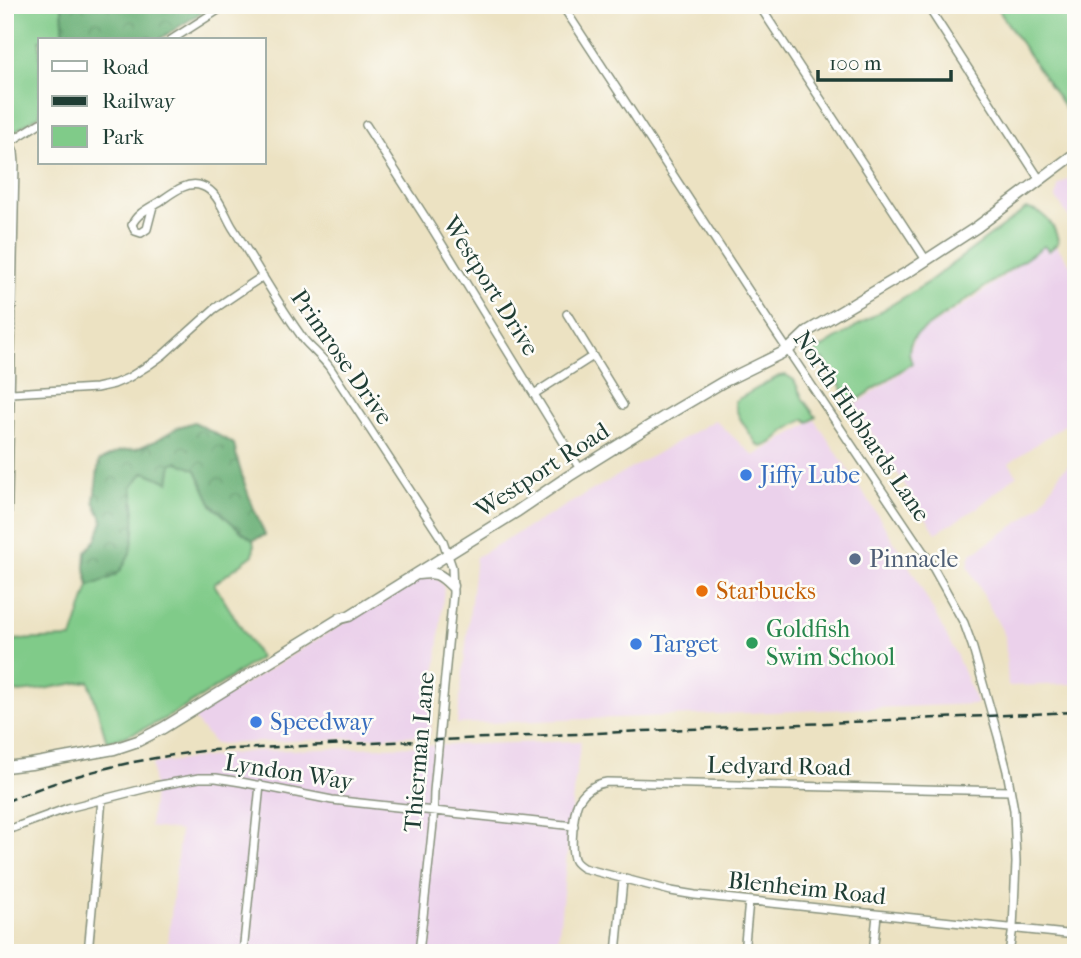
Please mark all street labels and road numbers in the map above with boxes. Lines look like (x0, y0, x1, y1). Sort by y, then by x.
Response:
street label: Westport Drive (436, 210, 545, 361)
street label: Primrose Drive (285, 284, 399, 430)
street label: North Hubbards Lane (788, 325, 936, 527)
street label: Westport Road (469, 416, 615, 524)
street label: Thierman Lane (398, 671, 440, 833)
street label: Lyndon Way (223, 748, 357, 796)
street label: Ledyard Road (707, 751, 852, 781)
street label: Blenheim Road (727, 866, 888, 910)

